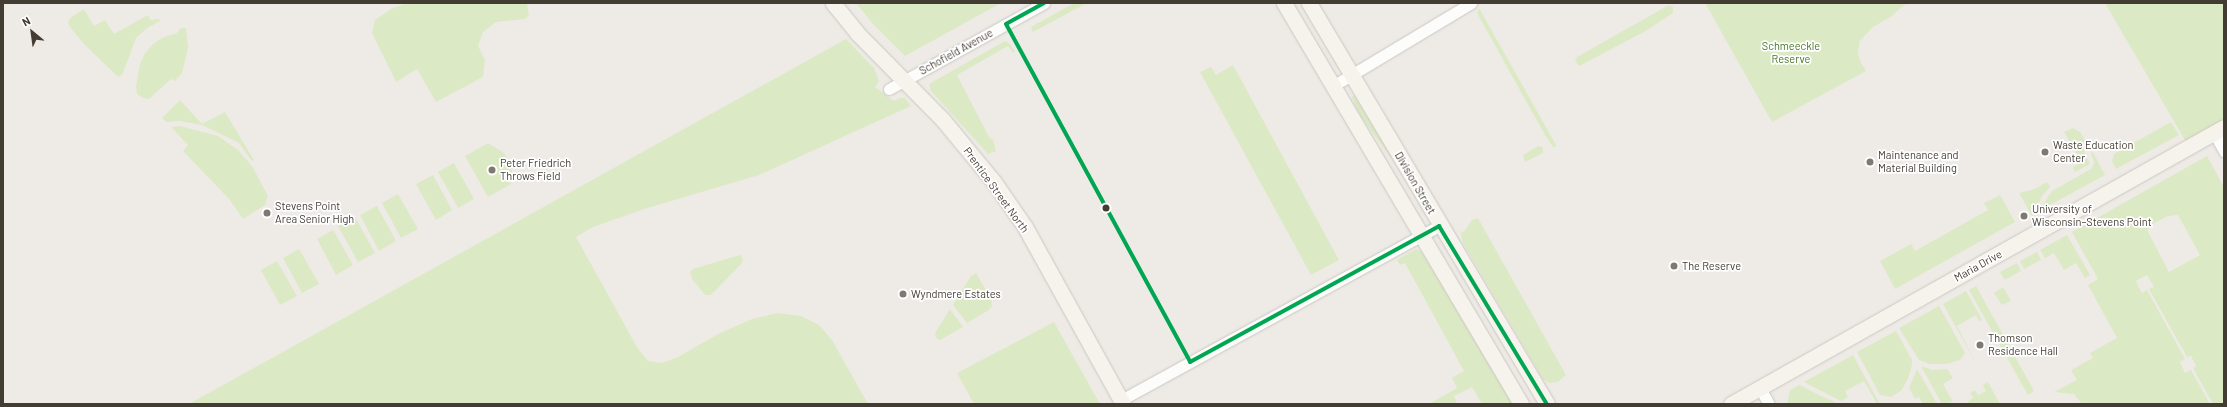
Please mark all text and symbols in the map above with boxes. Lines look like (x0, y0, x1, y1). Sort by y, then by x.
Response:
north arrow (12, 12, 52, 52)
text: N (20, 14, 32, 29)
street label: Schofield Avenue (917, 26, 995, 78)
park label: Schmeeckle Reserve (1762, 40, 1820, 66)
place label: Waste Education Center (2053, 139, 2134, 165)
street label: Prentice Street North (961, 145, 1031, 235)
marker: Waste Education Center (2040, 147, 2050, 157)
street label: Division Street (1392, 149, 1438, 217)
place label: Maintenance and Material Building (1878, 149, 1959, 175)
place label: Peter Friedrich Throws Field (500, 157, 571, 183)
marker: Maintenance and Material Building (1865, 157, 1875, 167)
marker: Peter Friedrich Throws Field (487, 165, 497, 175)
place label: Stevens Point Area Senior High (275, 200, 354, 226)
unlabelled marker (1101, 203, 1111, 213)
place label: University of Wisconsin–Stevens Point (2032, 203, 2152, 229)
marker: Stevens Point Area Senior High (262, 208, 272, 218)
marker: University of Wisconsin–Stevens Point (2019, 211, 2029, 221)
street label: Maria Drive (1952, 247, 2004, 285)
place label: The Reserve (1682, 259, 1741, 273)
marker: The Reserve (1669, 261, 1679, 271)
place label: Wyndmere Estates (911, 287, 1001, 301)
marker: Wyndmere Estates (898, 289, 908, 299)
place label: Thomson Residence Hall (1988, 332, 2058, 358)
marker: Thomson Residence Hall (1975, 340, 1985, 350)

